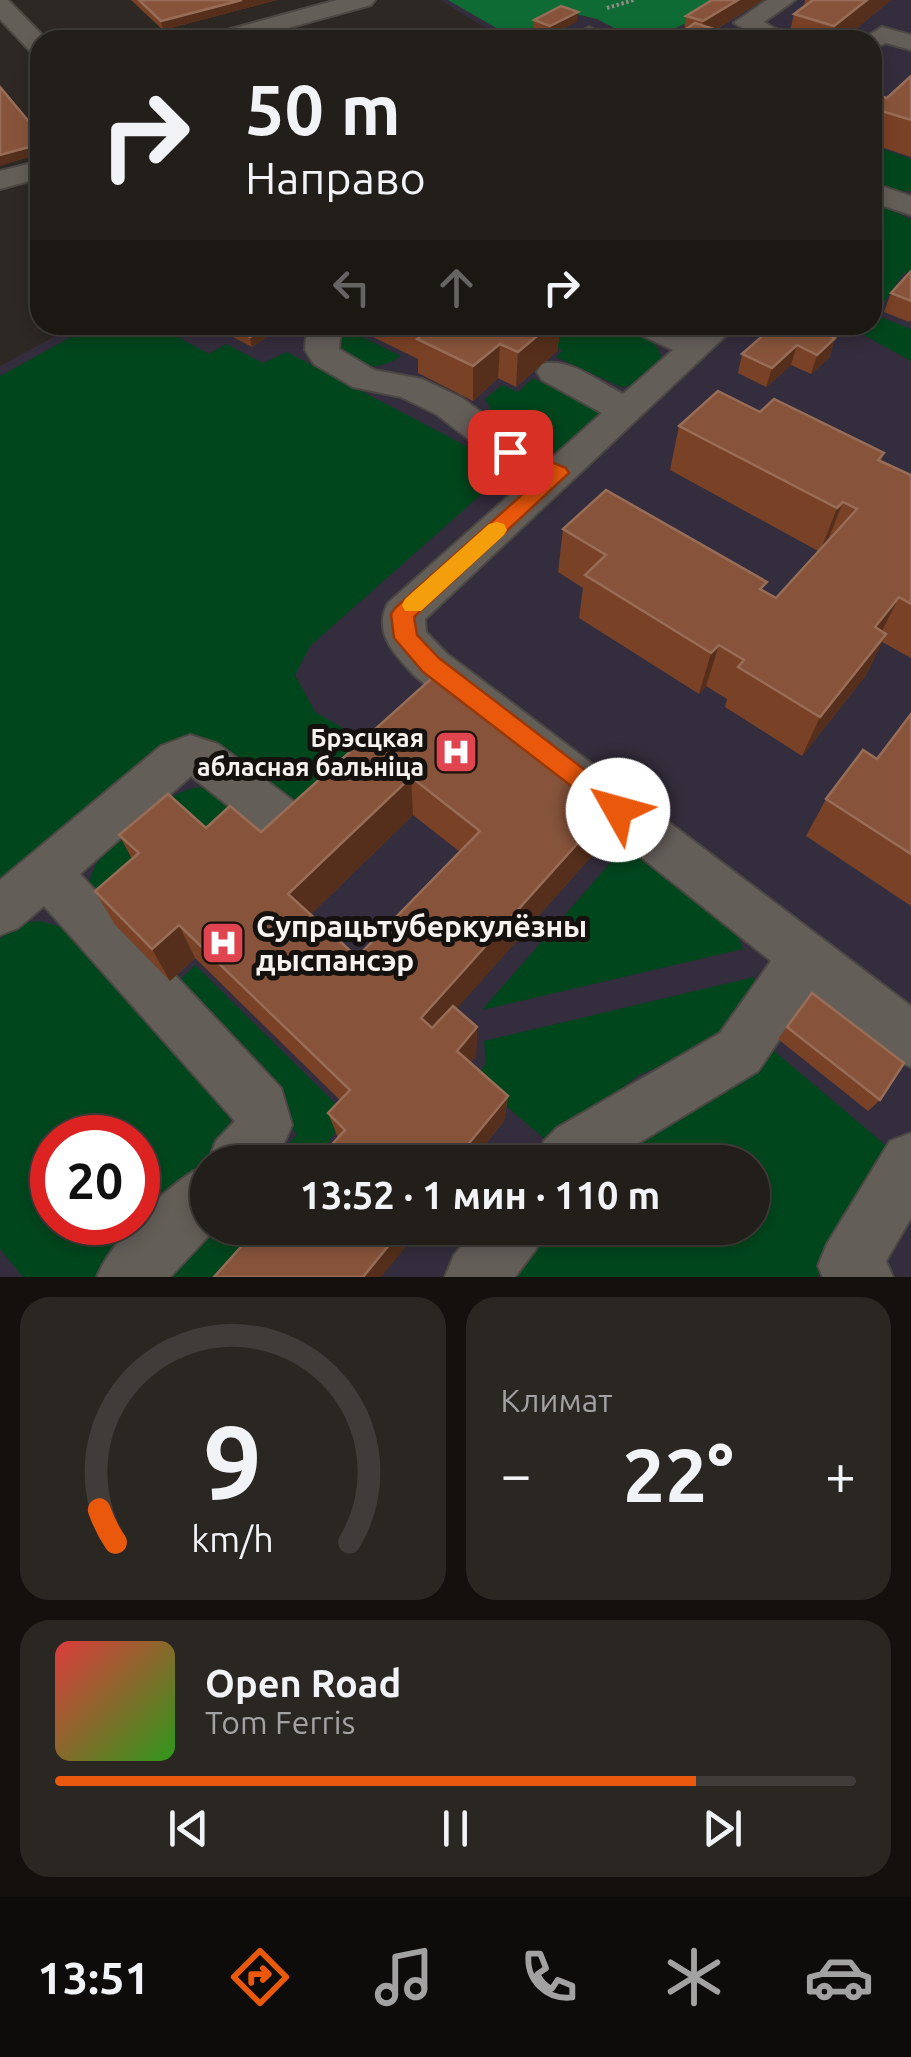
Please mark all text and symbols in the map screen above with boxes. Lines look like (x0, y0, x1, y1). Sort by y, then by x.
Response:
icon: right (80, 70, 210, 200)
text: 50 m (245, 70, 401, 148)
text: Направо (245, 152, 426, 203)
icon: left (324, 260, 379, 315)
icon: ahead (429, 260, 484, 315)
icon: right (534, 260, 589, 315)
pin (468, 410, 553, 495)
icon: arrive (483, 425, 538, 480)
place label: Брэсцкая абласная бальніца (197, 724, 424, 781)
hospital icon: Брэсцкая абласная бальніца (433, 729, 479, 775)
position arrow (566, 758, 670, 862)
place label: Супрацьтуберкулёзны дыспансэр (256, 909, 587, 977)
hospital icon: Супрацьтуберкулёзны дыспансэр (200, 920, 246, 966)
speed limit sign: 20 (30, 1115, 160, 1245)
text: 13:52 · 1 мин · 110 m (300, 1174, 660, 1216)
text: Климат (501, 1382, 612, 1418)
text: 9 (203, 1403, 262, 1520)
text: 22° (623, 1432, 734, 1516)
text: − (501, 1443, 532, 1504)
text: + (825, 1443, 856, 1504)
text: km/h (191, 1519, 274, 1559)
text: Open Road (205, 1662, 401, 1704)
text: Tom Ferris (205, 1704, 355, 1740)
icon: previous (161, 1801, 216, 1856)
icon: pause (428, 1801, 483, 1856)
icon: next (695, 1801, 750, 1856)
icon: directions (225, 1942, 295, 2012)
icon: music (369, 1942, 439, 2012)
icon: phone (514, 1942, 584, 2012)
icon: climate (659, 1942, 729, 2012)
icon: car (804, 1942, 874, 2012)
text: 13:51 (37, 1952, 150, 2003)

